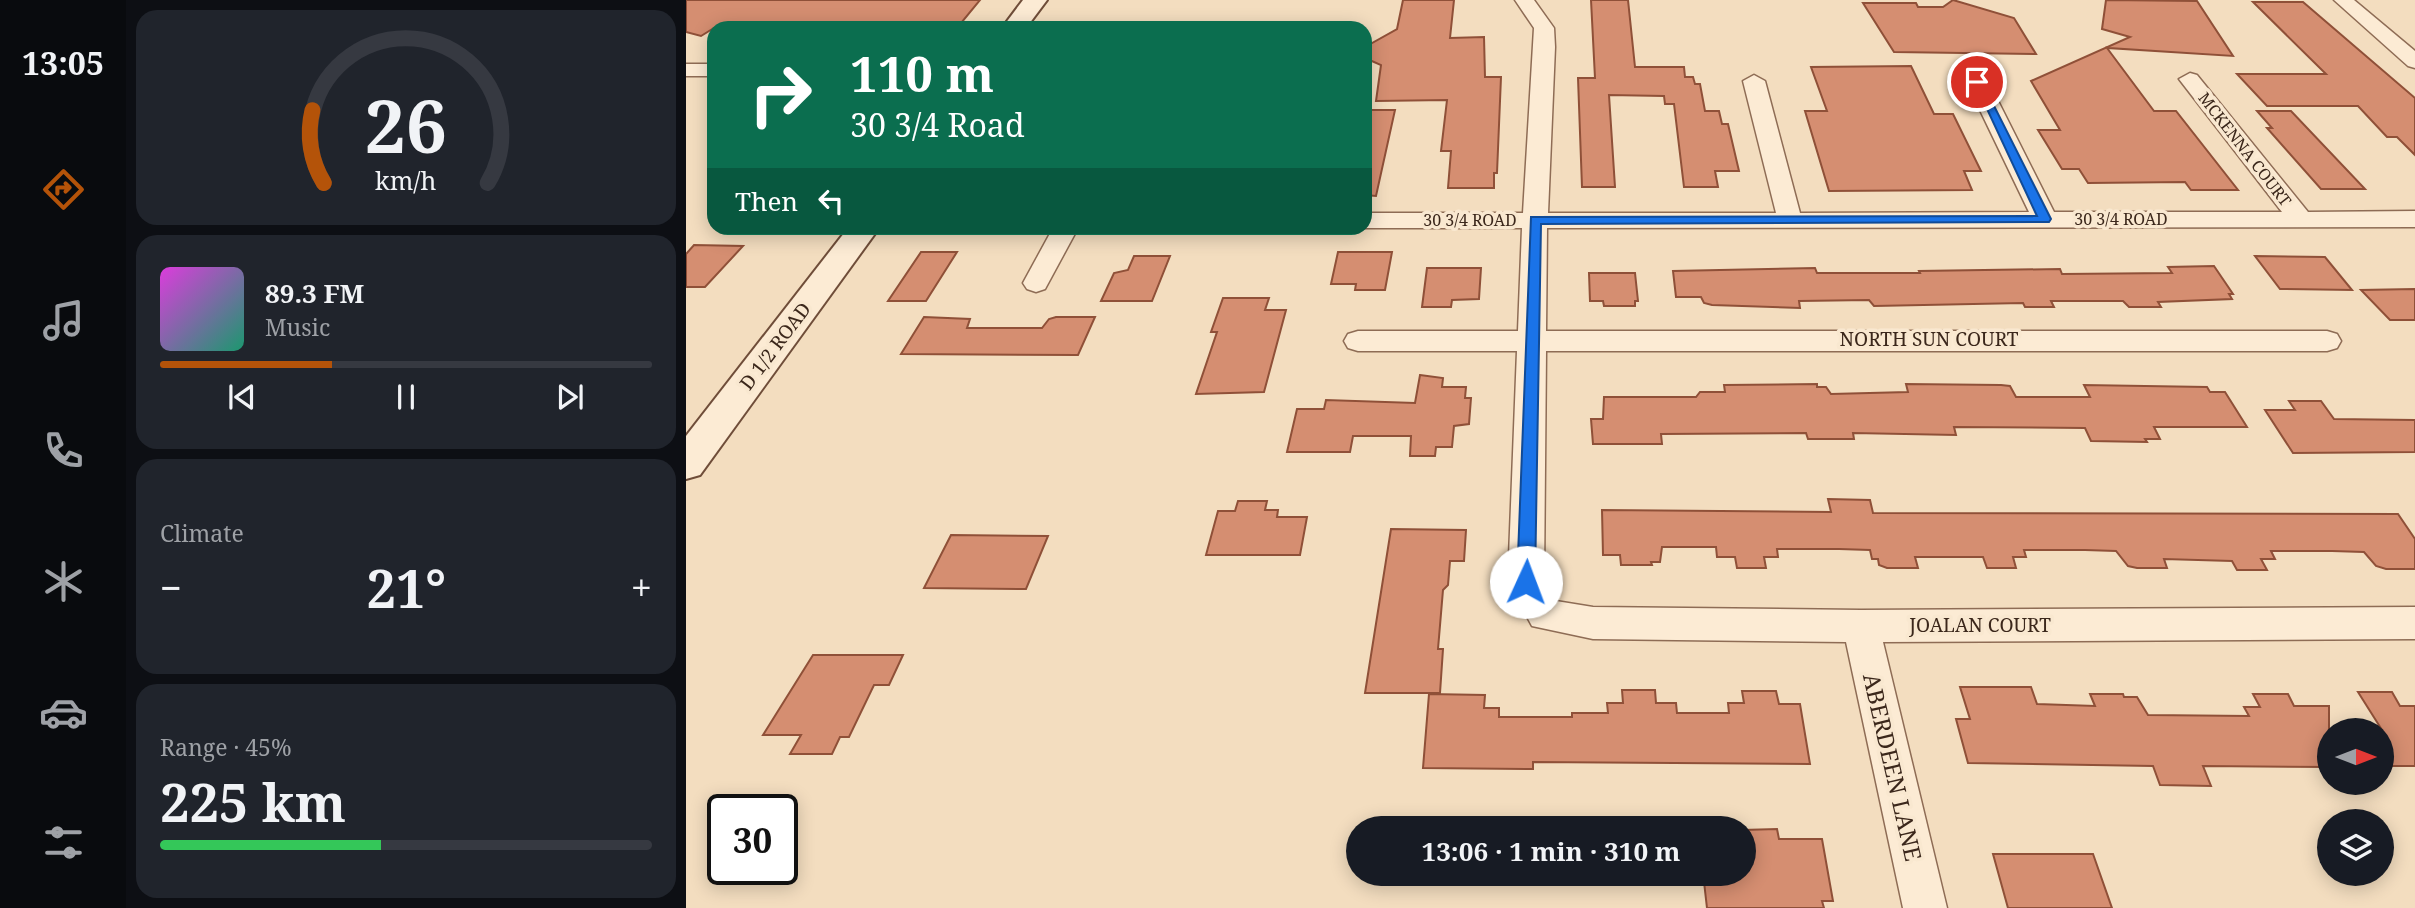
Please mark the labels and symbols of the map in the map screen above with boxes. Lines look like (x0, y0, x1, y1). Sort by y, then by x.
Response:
pin (1947, 52, 2007, 112)
street label: MCKENNA COURT (2194, 87, 2297, 211)
street label: 30 3/4 ROAD (2074, 208, 2168, 230)
street label: 30 3/4 ROAD (1423, 209, 1517, 231)
street label: D 1/2 ROAD (733, 297, 817, 395)
street label: NORTH SUN COURT (1840, 326, 2019, 352)
position arrow (1489, 545, 1563, 619)
street label: JOALAN COURT (1908, 612, 2051, 638)
street label: ABERDEEN LANE (1856, 670, 1930, 864)
north arrow (2317, 718, 2394, 794)
speed limit sign: 30 (707, 794, 798, 885)

